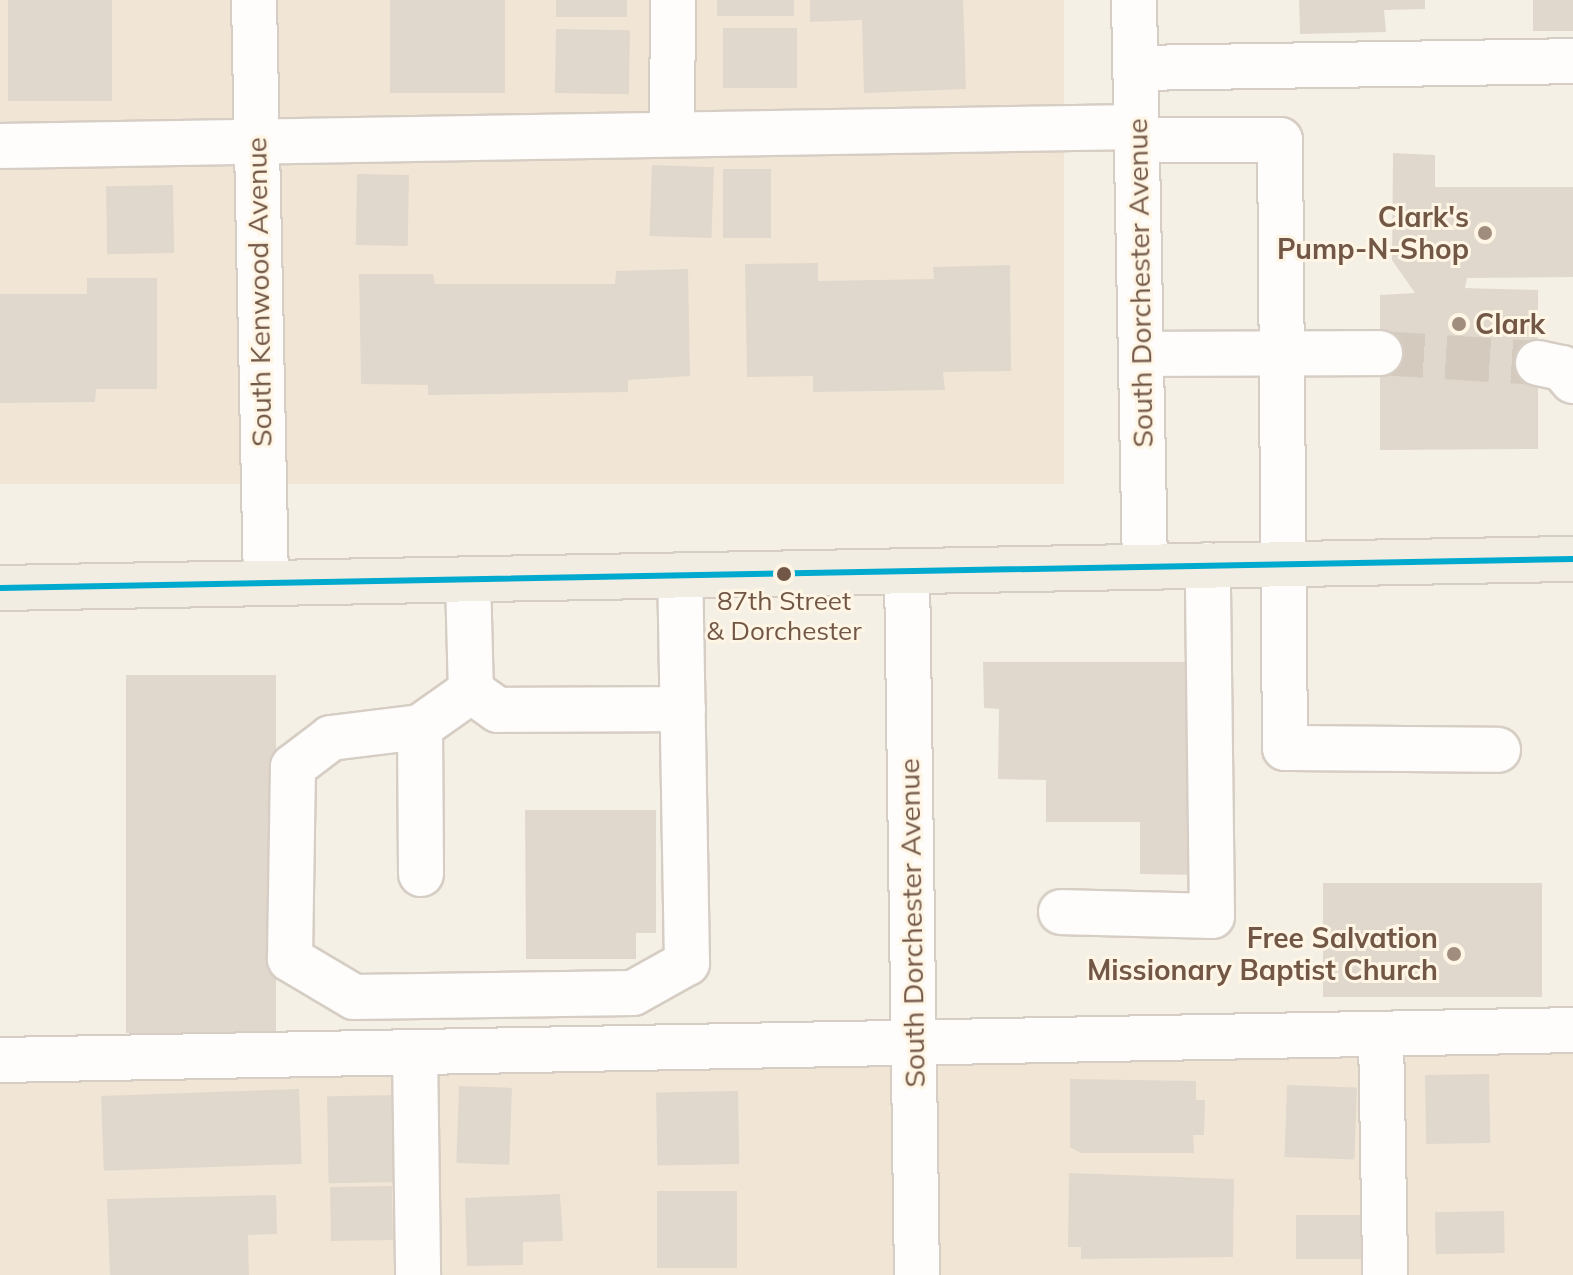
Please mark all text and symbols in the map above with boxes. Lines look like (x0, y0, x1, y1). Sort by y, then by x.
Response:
street label: South Dorchester Avenue (1120, 118, 1160, 448)
street label: South Kenwood Avenue (239, 137, 279, 447)
place label: Clark's Pump-N-Shop (1277, 200, 1469, 266)
marker: Clark's Pump-N-Shop (1476, 224, 1494, 242)
place label: Clark (1475, 307, 1545, 341)
marker: Clark (1450, 315, 1468, 333)
marker: 87th Street & Dorchester (776, 566, 792, 582)
place label: 87th Street & Dorchester (706, 585, 862, 646)
street label: South Dorchester Avenue (892, 758, 932, 1088)
place label: Free Salvation Missionary Baptist Church (1087, 921, 1438, 987)
marker: Free Salvation Missionary Baptist Church (1445, 945, 1463, 963)

